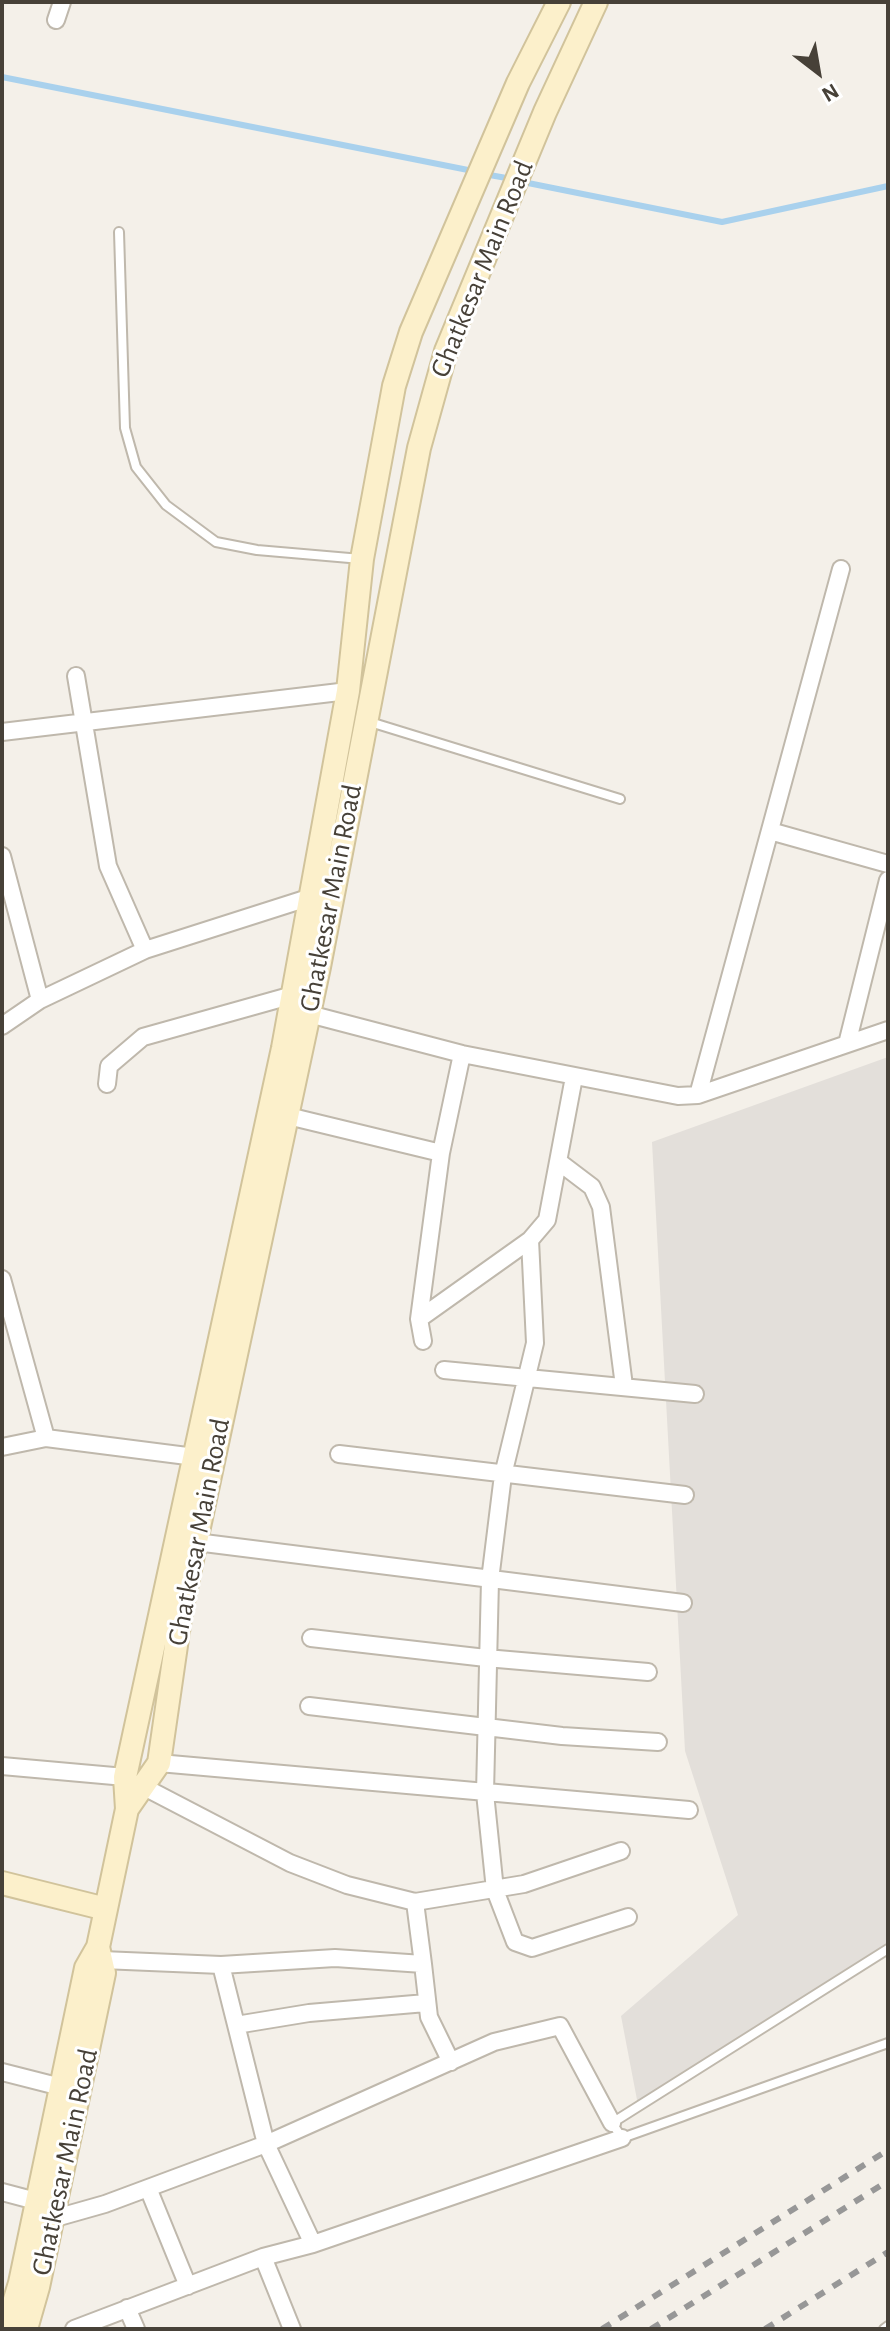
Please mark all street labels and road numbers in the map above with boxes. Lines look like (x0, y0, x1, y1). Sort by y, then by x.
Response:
street label: Ghatkesar Main Road (423, 156, 541, 382)
street label: Ghatkesar Main Road (292, 781, 370, 1015)
street label: Ghatkesar Main Road (160, 1415, 238, 1649)
street label: Ghatkesar Main Road (25, 2045, 105, 2279)

